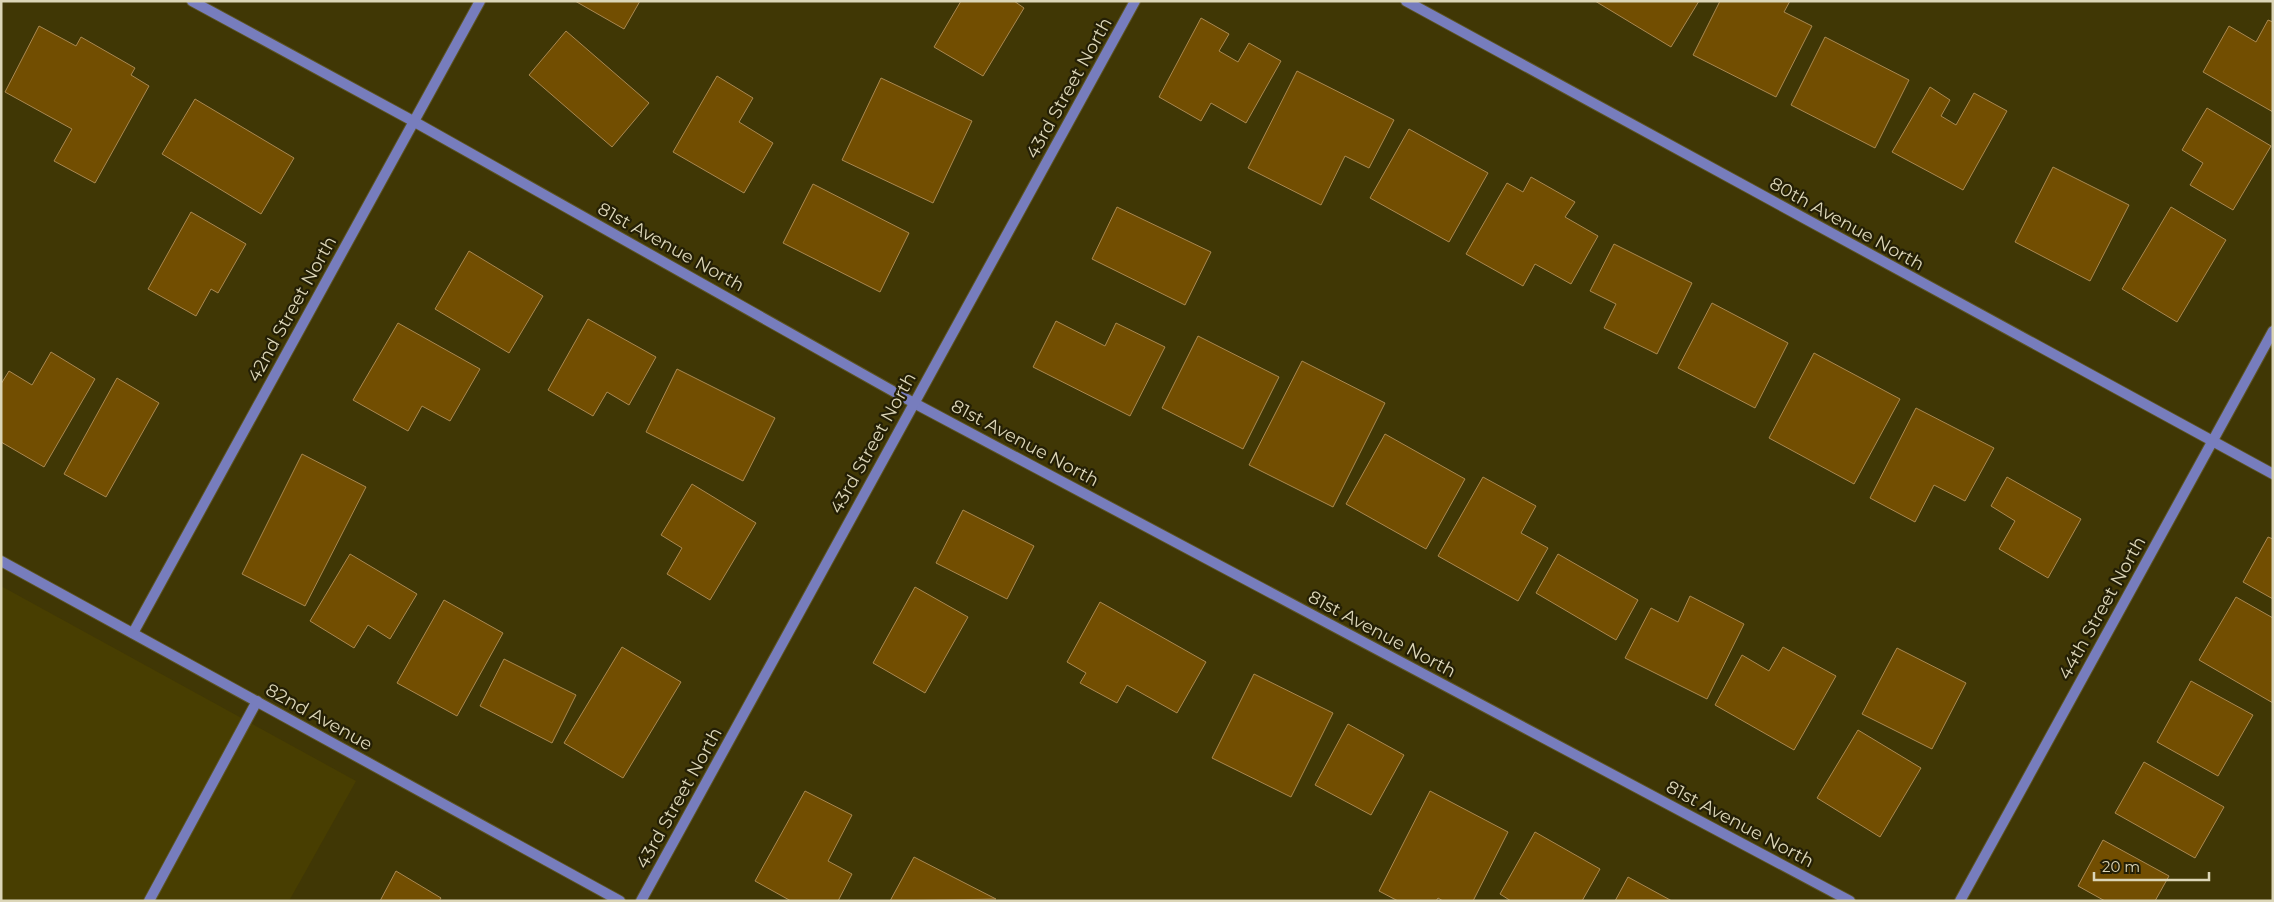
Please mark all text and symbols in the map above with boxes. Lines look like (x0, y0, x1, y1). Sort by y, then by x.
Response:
street label: 43rd Street North (1021, 14, 1117, 162)
street label: 80th Avenue North (1766, 172, 1928, 276)
street label: 81st Avenue North (594, 198, 748, 296)
street label: 42nd Street North (243, 232, 341, 386)
street label: 43rd Street North (825, 369, 921, 517)
street label: 81st Avenue North (947, 395, 1103, 491)
street label: 44th Street North (2054, 533, 2150, 683)
street label: 81st Avenue North (1304, 586, 1460, 682)
street label: 82nd Avenue (262, 679, 376, 755)
street label: 43rd Street North (631, 724, 727, 872)
street label: 81st Avenue North (1662, 776, 1818, 872)
scale bar (2094, 850, 2209, 882)
text: 20 m (2102, 857, 2140, 876)

